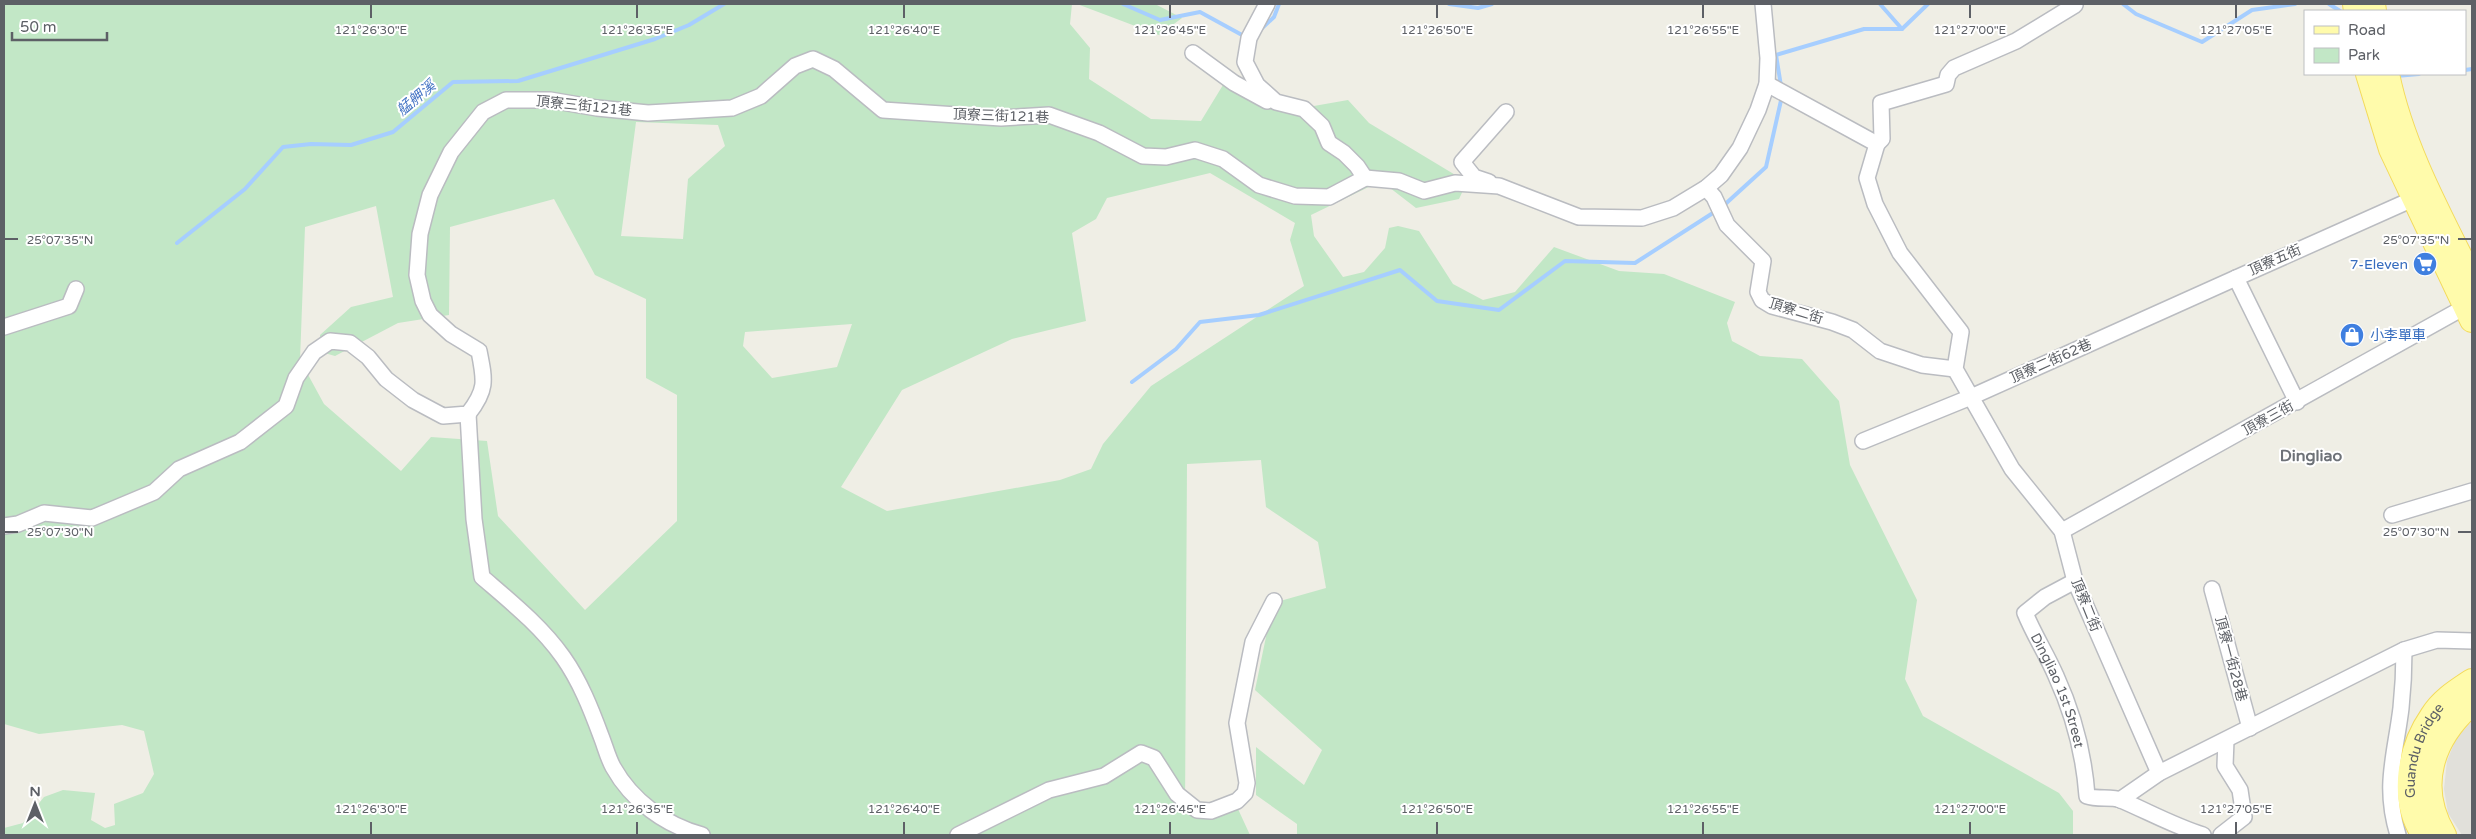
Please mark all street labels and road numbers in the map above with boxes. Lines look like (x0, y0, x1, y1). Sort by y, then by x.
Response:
street label: 頂寮三街121巷 (535, 93, 633, 119)
street label: 頂寮三街121巷 (953, 106, 1049, 126)
street label: 頂寮五街 (2246, 241, 2304, 279)
street label: 頂寮二街 (1767, 295, 1825, 327)
street label: 頂寮二街62巷 (2008, 335, 2094, 387)
street label: 頂寮三街 (2239, 397, 2297, 439)
street label: 頂寮二街 (2068, 576, 2104, 634)
street label: 頂寮一街28巷 (2211, 614, 2251, 704)
street label: Dingliao 1st Street (2027, 630, 2088, 750)
street label: Guandu Bridge (2401, 699, 2447, 799)

